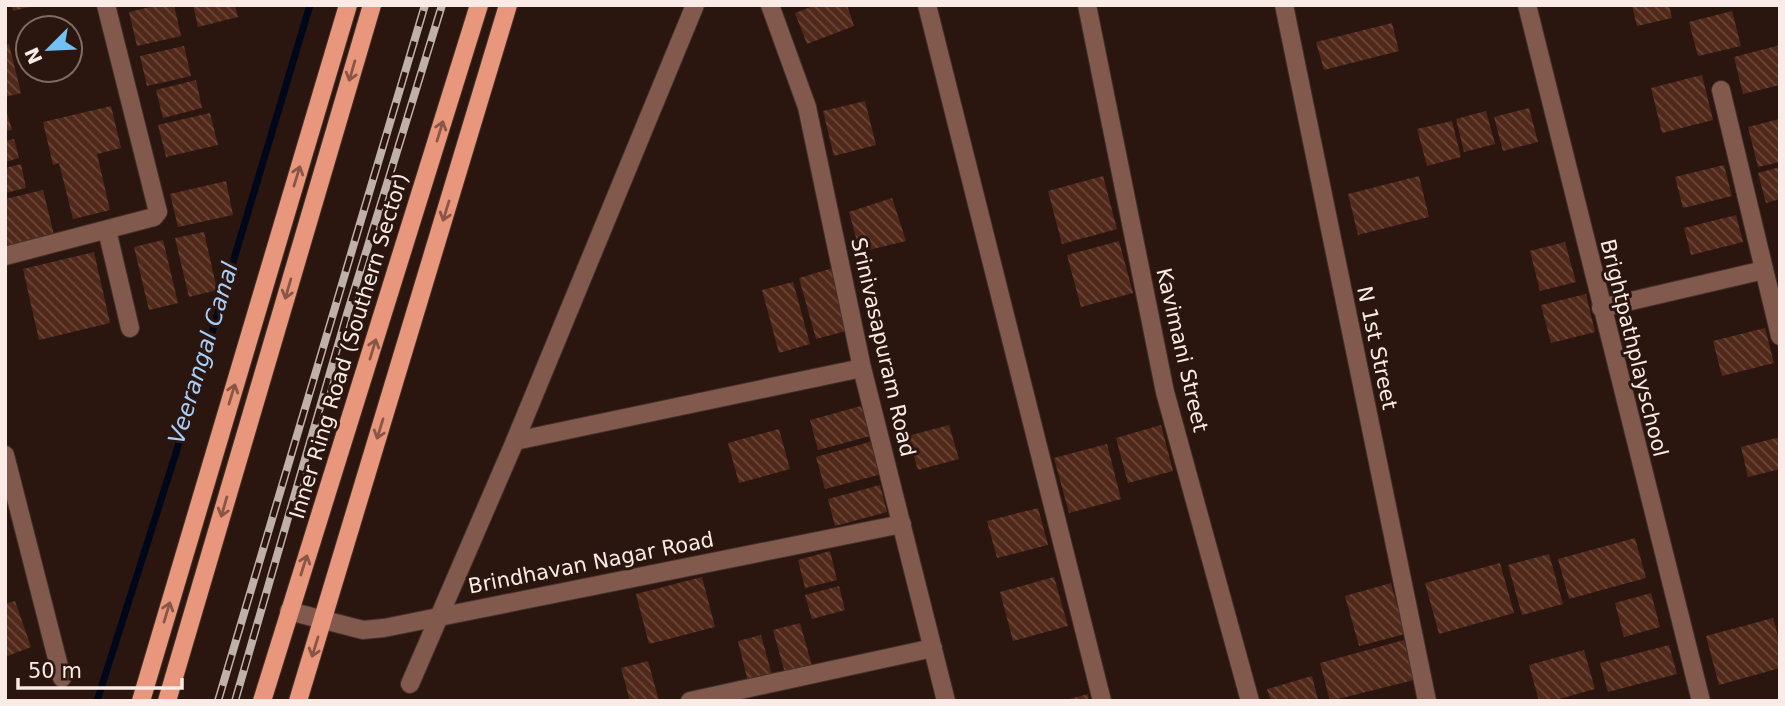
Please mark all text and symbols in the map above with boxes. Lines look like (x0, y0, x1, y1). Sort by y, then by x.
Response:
north arrow (14, 14, 84, 84)
text: N (20, 44, 47, 68)
one-way arrow (345, 59, 358, 81)
one-way arrow (435, 121, 447, 143)
one-way arrow (292, 165, 305, 187)
street label: Inner Ring Road (Southern Sector) (285, 170, 413, 522)
one-way arrow (439, 200, 451, 222)
street label: Srinivasapuram Road (846, 235, 920, 459)
street label: Brightpathplayschool (1595, 237, 1673, 459)
water label: Veerangal Canal (163, 259, 243, 447)
street label: Kavimani Street (1151, 266, 1213, 434)
one-way arrow (281, 278, 294, 300)
street label: N 1st Street (1352, 284, 1402, 412)
one-way arrow (367, 338, 380, 360)
one-way arrow (227, 383, 240, 405)
one-way arrow (373, 418, 386, 440)
one-way arrow (216, 496, 229, 518)
street label: Brindhavan Nagar Road (466, 527, 716, 599)
one-way arrow (299, 555, 311, 577)
one-way arrow (162, 601, 175, 623)
one-way arrow (307, 636, 320, 658)
scale bar (18, 646, 182, 690)
text: 50 m (28, 659, 82, 683)

